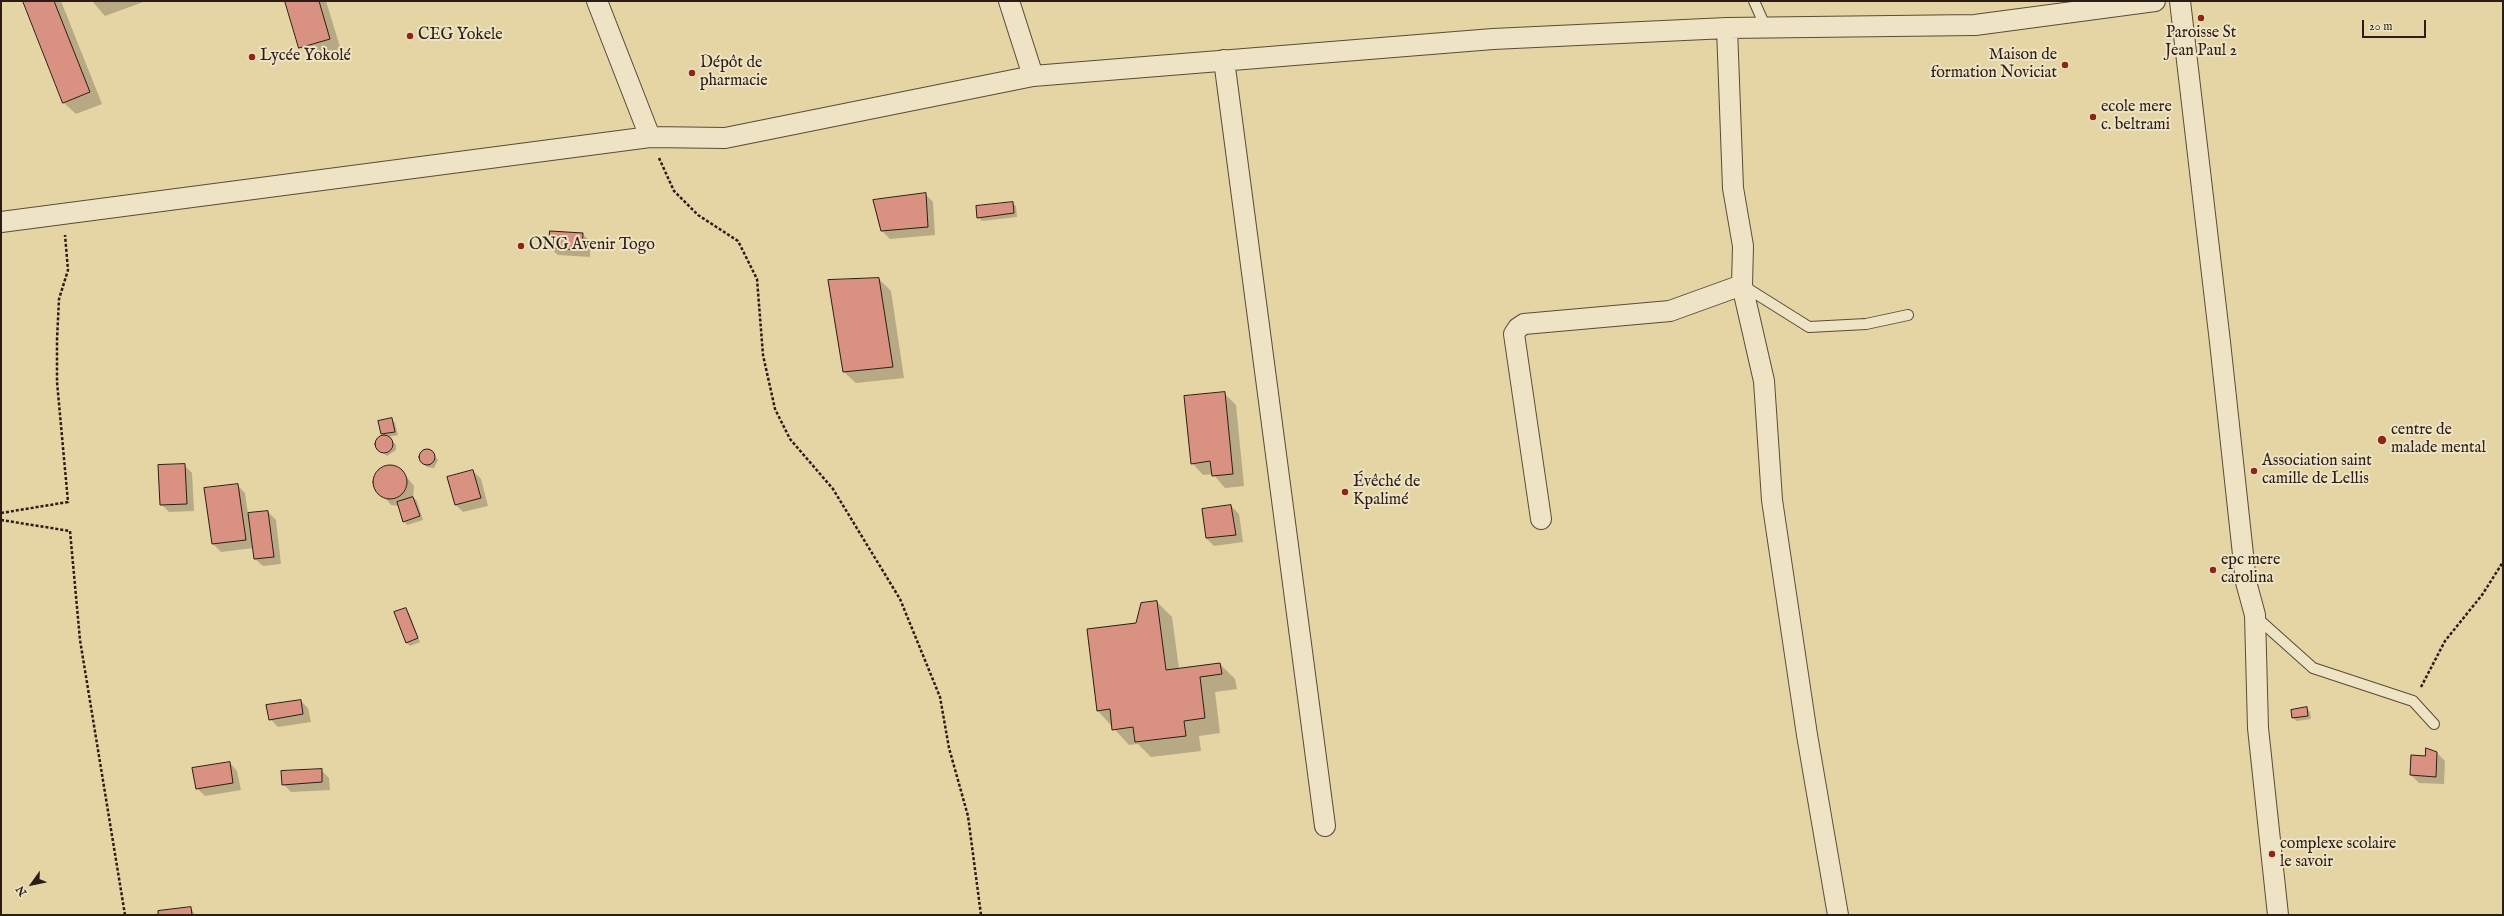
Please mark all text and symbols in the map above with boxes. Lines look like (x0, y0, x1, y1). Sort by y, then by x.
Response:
scale bar (2364, 12, 2428, 38)
marker: Paroisse St Jean Paul 2 (2196, 13, 2206, 23)
text: 20 m (2369, 19, 2392, 34)
place label: Paroisse St Jean Paul 2 (2165, 24, 2237, 62)
place label: CEG Yokele (418, 26, 503, 46)
marker: CEG Yokele (405, 31, 415, 41)
place label: Maison de formation Noviciat (1931, 46, 2057, 84)
place label: Lycée Yokolé (260, 47, 351, 67)
marker: Lycée Yokolé (247, 52, 257, 62)
place label: Dépôt de pharmacie (700, 54, 768, 92)
marker: Maison de formation Noviciat (2060, 60, 2070, 70)
marker: Dépôt de pharmacie (687, 68, 697, 78)
place label: ecole mere c. beltrami (2101, 98, 2172, 136)
marker: ecole mere c. beltrami (2088, 112, 2098, 122)
place label: ONG Avenir Togo (529, 236, 655, 256)
marker: ONG Avenir Togo (516, 241, 526, 251)
place label: centre de malade mental (2391, 421, 2486, 459)
marker: centre de malade mental (2376, 434, 2388, 446)
place label: Association saint camille de Lellis (2262, 452, 2372, 490)
marker: Association saint camille de Lellis (2249, 466, 2259, 476)
place label: Évêché de Kpalimé (1353, 473, 1420, 511)
marker: Évêché de Kpalimé (1340, 487, 1350, 497)
place label: epc mere carolina (2221, 551, 2280, 589)
marker: epc mere carolina (2208, 565, 2218, 575)
place label: complexe scolaire le savoir (2280, 835, 2396, 873)
marker: complexe scolaire le savoir (2267, 849, 2277, 859)
north arrow (12, 864, 52, 904)
text: N (13, 883, 30, 898)

